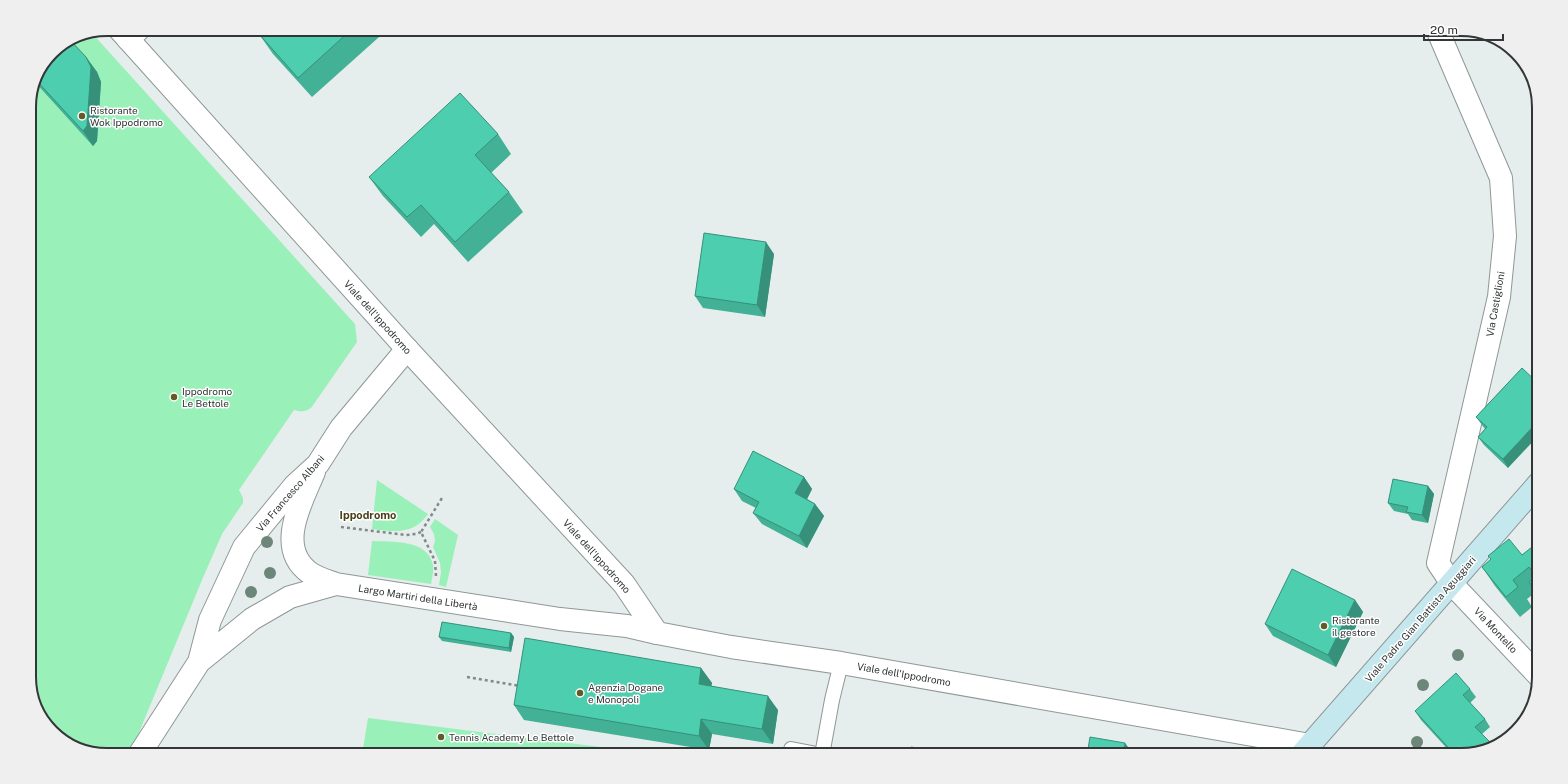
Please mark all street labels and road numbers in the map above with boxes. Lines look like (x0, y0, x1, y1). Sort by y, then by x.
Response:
street label: Via Castiglioni (1483, 270, 1507, 338)
street label: Viale dell'Ippodromo (342, 278, 415, 357)
street label: Via Francesco Albani (254, 452, 326, 534)
street label: Viale dell'Ippodromo (561, 517, 634, 596)
street label: Viale Padre Gian Battista Aguggiari (1362, 554, 1478, 684)
street label: Largo Martiri della Libertà (357, 582, 479, 612)
street label: Via Montello (1472, 605, 1520, 656)
street label: Viale dell'Ippodromo (856, 660, 952, 688)

